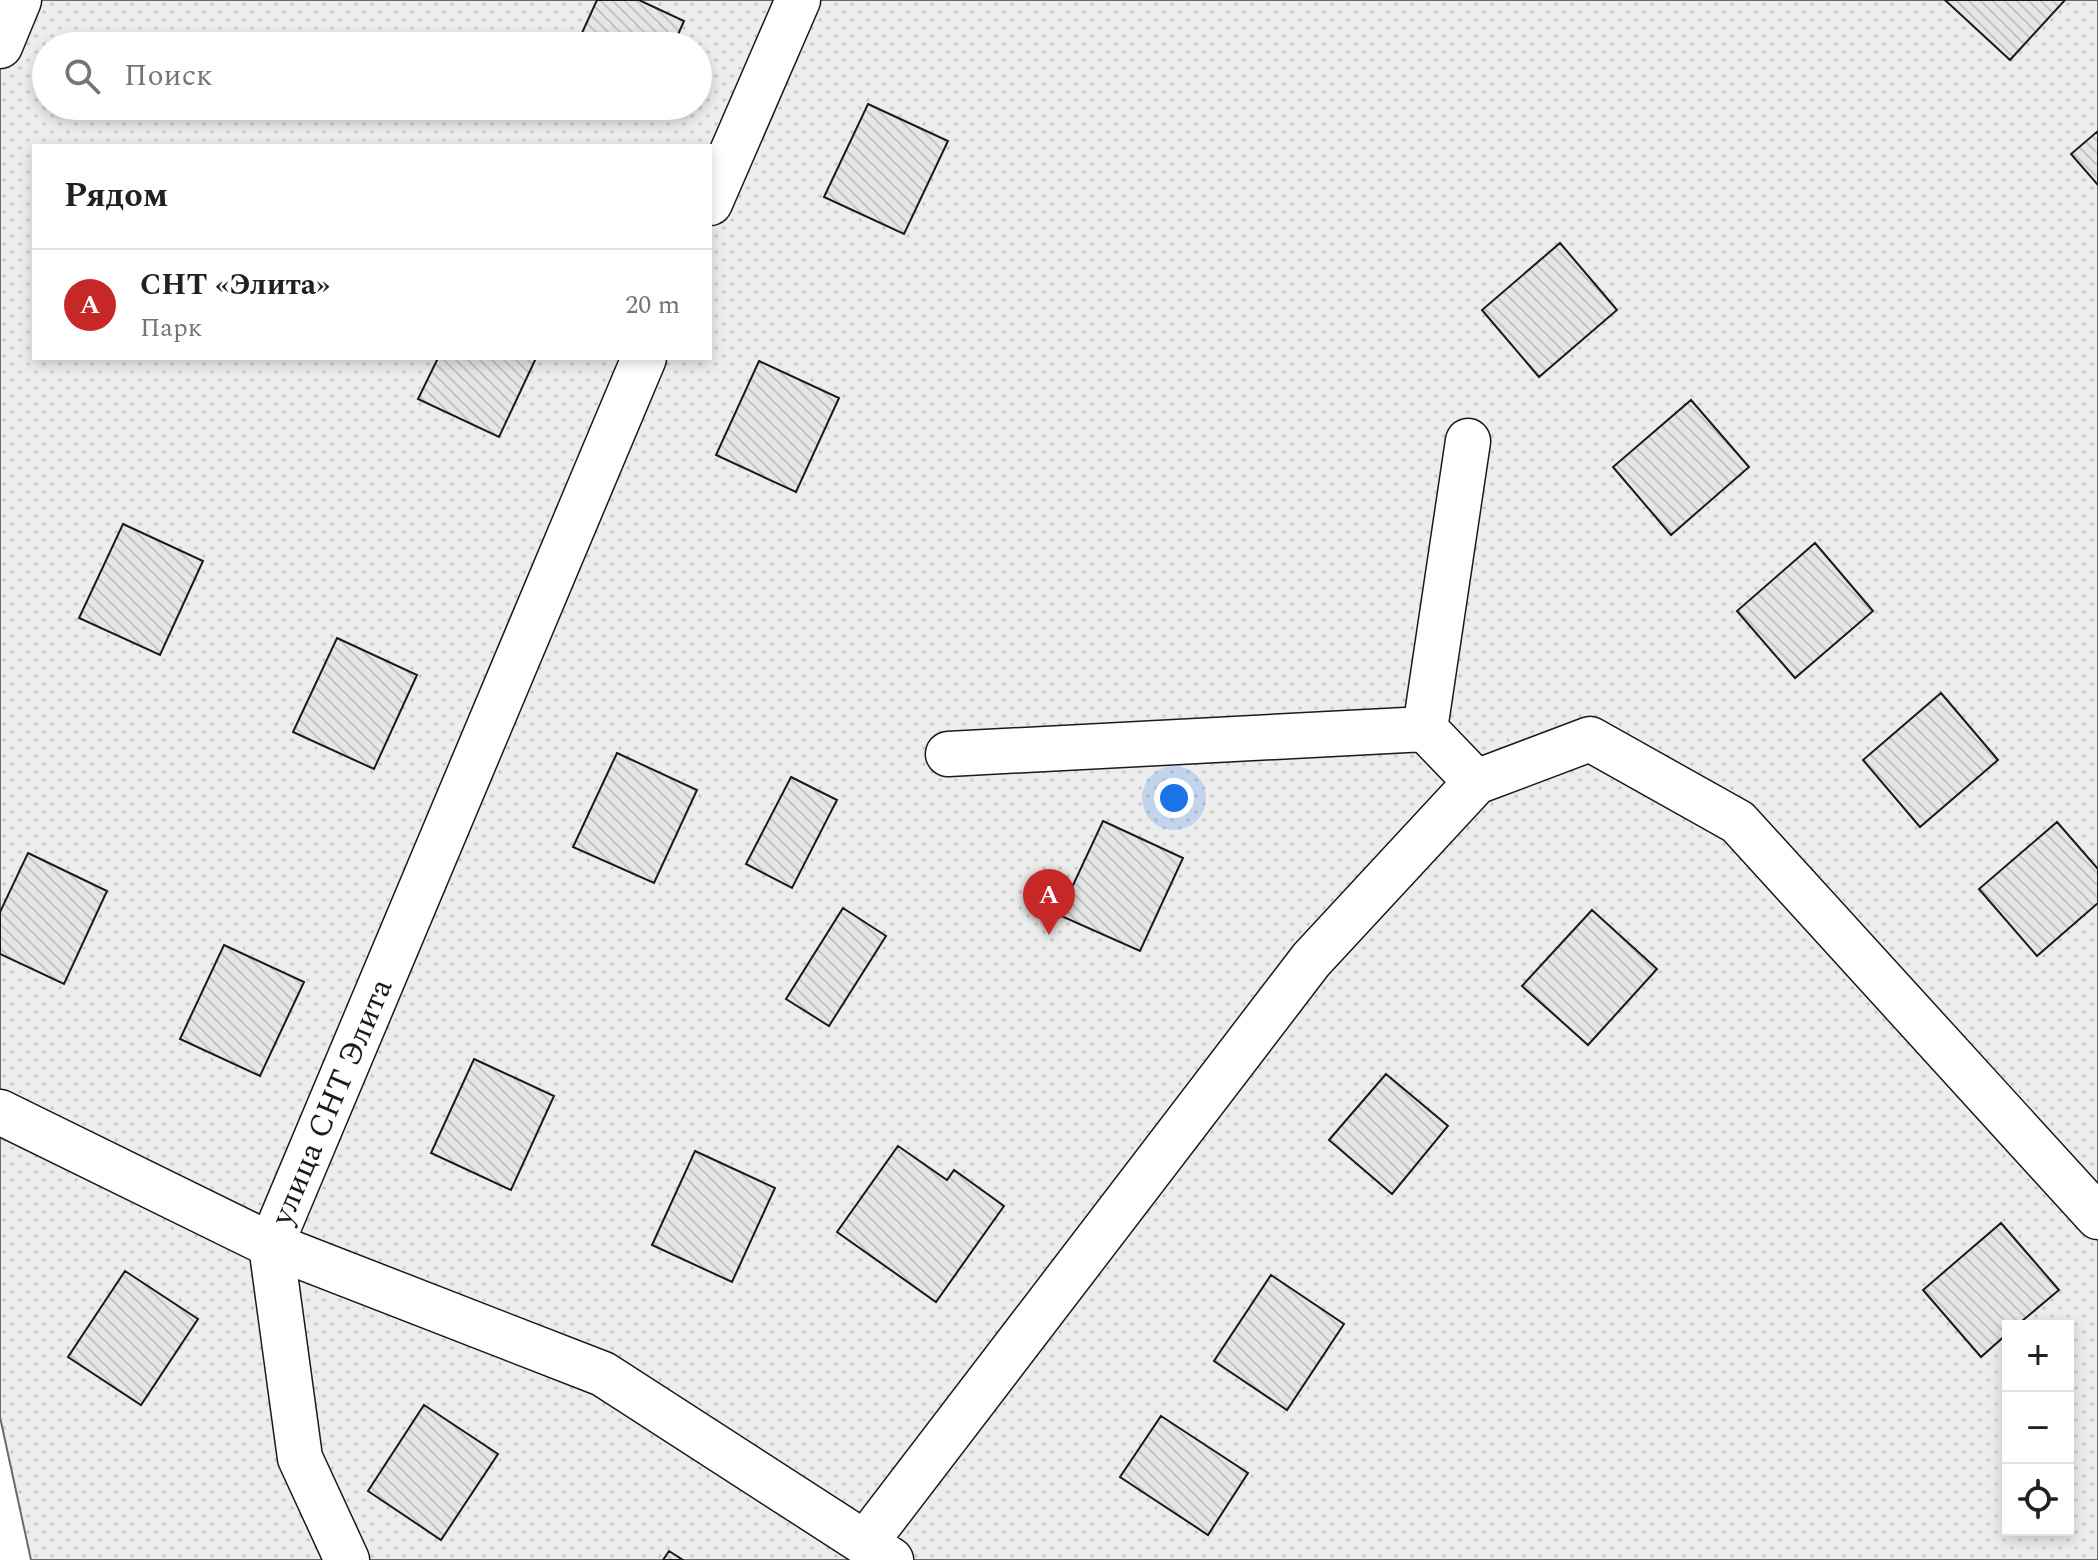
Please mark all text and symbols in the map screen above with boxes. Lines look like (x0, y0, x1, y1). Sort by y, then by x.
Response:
search box (32, 32, 712, 120)
text: Поиск (124, 53, 213, 99)
icon: search (60, 54, 104, 98)
text: Рядом (64, 170, 168, 222)
text: СНТ «Элита» (140, 262, 330, 308)
text: A (80, 285, 100, 325)
text: 20 m (625, 285, 680, 325)
text: Парк (140, 308, 202, 348)
your location (1154, 778, 1194, 818)
pin: A (1023, 869, 1075, 935)
street label: улица СНТ Элита (257, 971, 406, 1234)
map controls (2002, 1320, 2074, 1536)
button: + (2002, 1320, 2074, 1392)
button: − (2002, 1392, 2074, 1464)
button: locate (2002, 1464, 2074, 1536)

